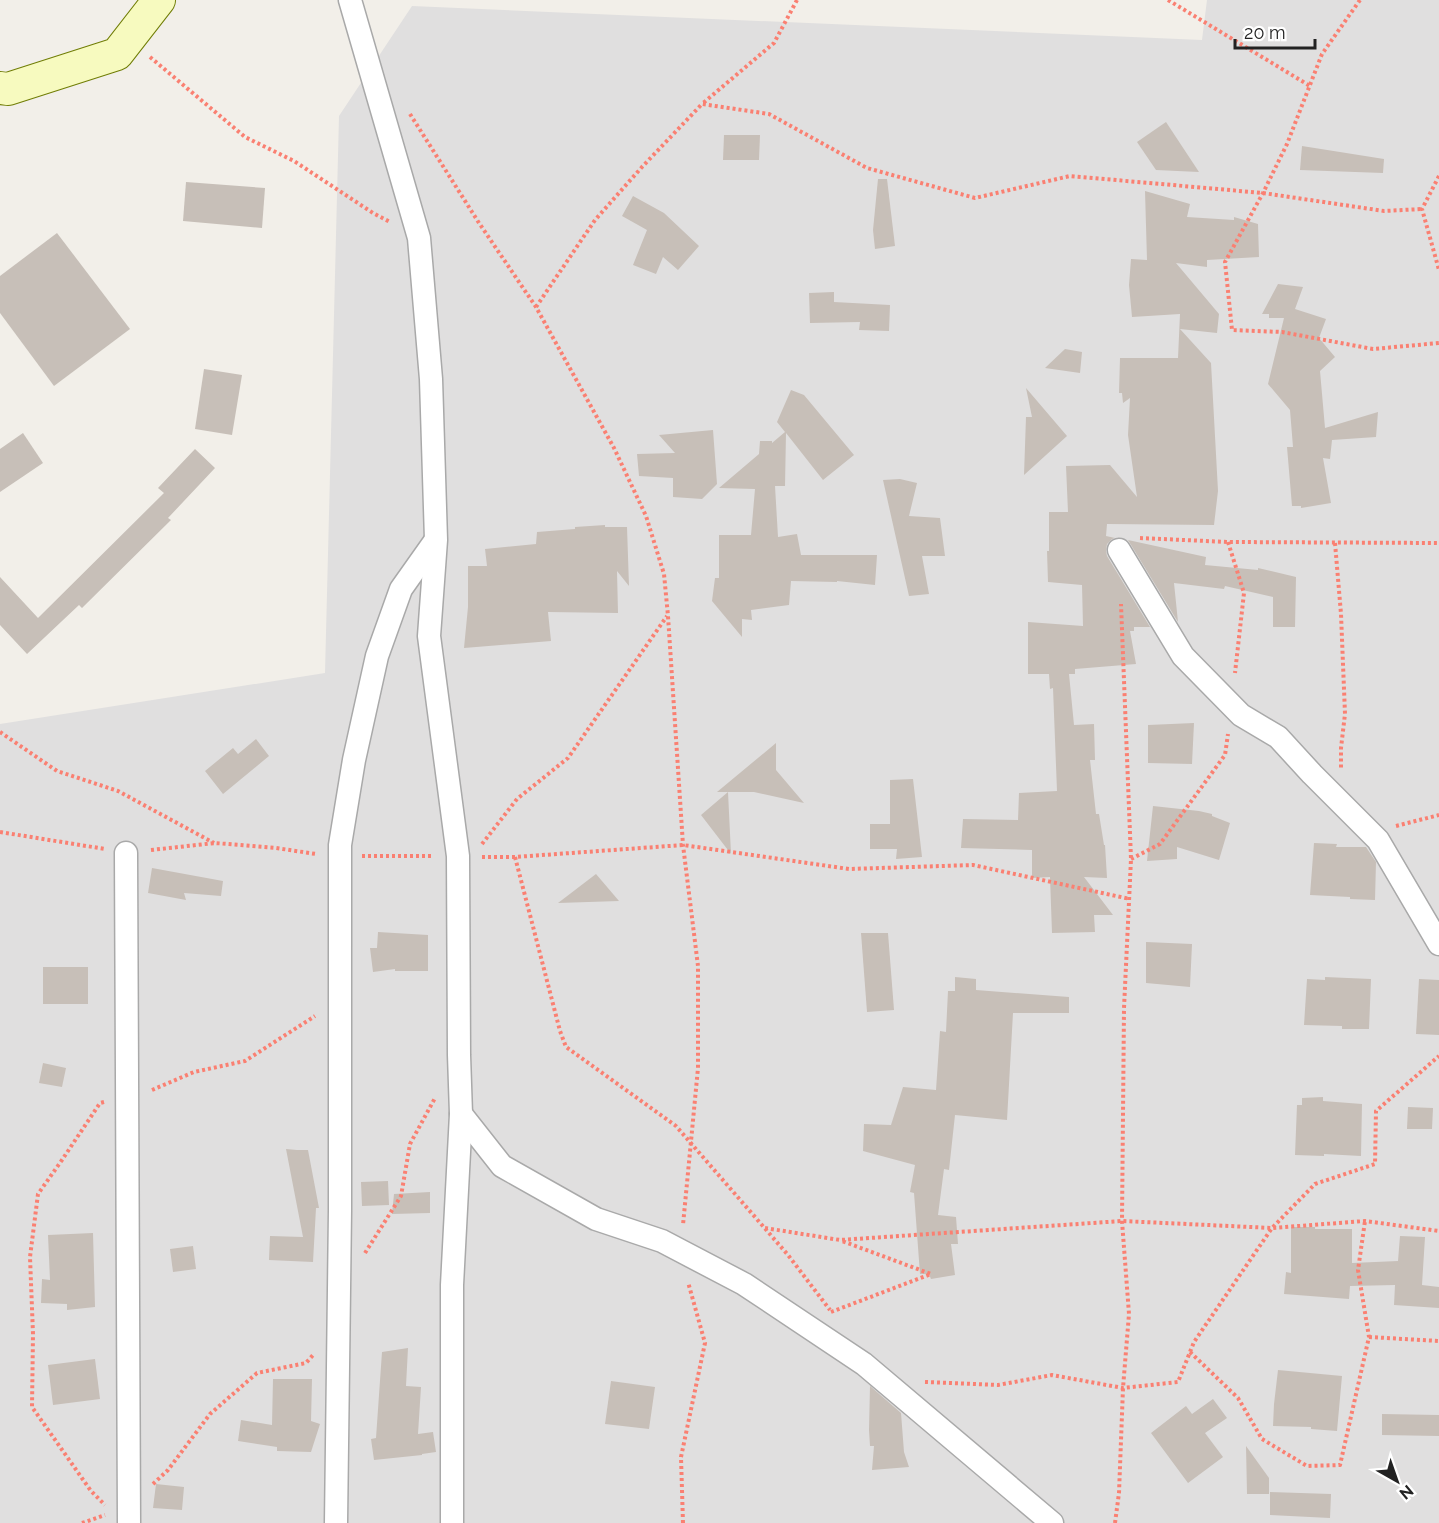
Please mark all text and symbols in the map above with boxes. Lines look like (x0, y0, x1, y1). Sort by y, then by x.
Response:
scale bar (1235, 12, 1314, 50)
text: 20 m (1244, 22, 1286, 43)
north arrow (1367, 1451, 1427, 1511)
text: N (1396, 1481, 1417, 1503)

